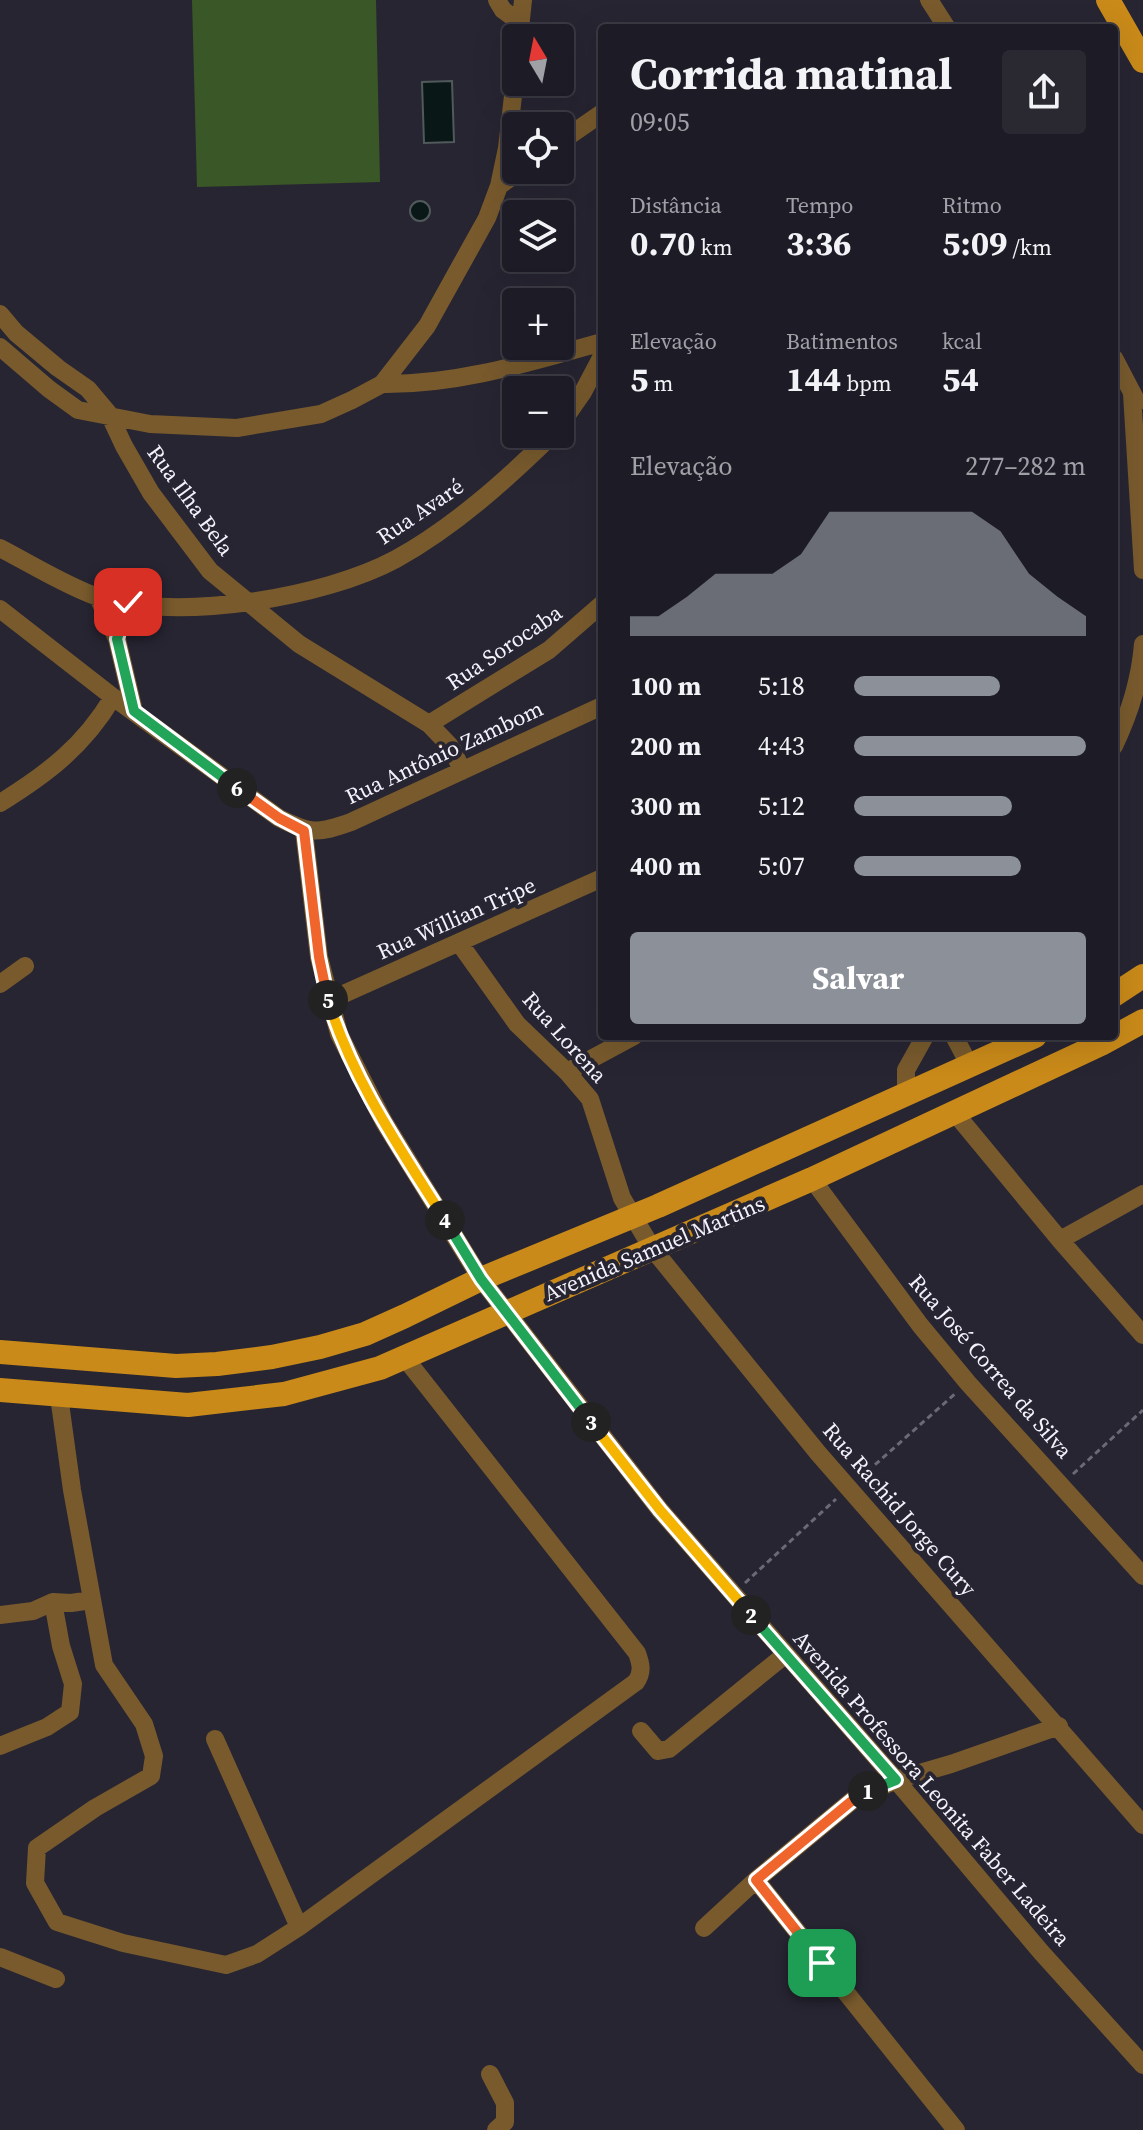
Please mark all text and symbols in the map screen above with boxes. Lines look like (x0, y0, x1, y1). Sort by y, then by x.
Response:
north arrow (502, 24, 574, 96)
map controls (502, 24, 574, 448)
text: Corrida matinal (630, 43, 953, 104)
button: share (1002, 50, 1086, 134)
text: 09:05 (630, 104, 690, 140)
button: locate (502, 112, 574, 184)
text: Distância (630, 190, 722, 220)
text: Tempo (786, 190, 853, 220)
text: Ritmo (942, 190, 1002, 220)
button: layers (502, 200, 574, 272)
text: 0.70 (630, 220, 695, 266)
text: 3:36 (786, 220, 851, 266)
text: 5:09 (942, 220, 1007, 266)
text: km (695, 232, 732, 262)
text: /km (1007, 232, 1052, 262)
button: + (502, 288, 574, 360)
text: Elevação (630, 326, 717, 356)
text: Batimentos (786, 326, 898, 356)
text: kcal (942, 326, 982, 356)
text: 5 (630, 356, 648, 402)
text: 144 (786, 356, 841, 402)
text: 54 (942, 356, 979, 402)
text: m (648, 368, 673, 398)
text: bpm (841, 368, 892, 398)
button: − (502, 376, 574, 448)
street label: Rua Ilha Bela (141, 439, 242, 562)
text: Elevação (630, 448, 733, 484)
text: 277–282 m (965, 448, 1086, 484)
street label: Rua Avaré (371, 471, 469, 551)
pin (94, 568, 162, 636)
icon: check (106, 580, 150, 624)
street label: Rua Sorocaba (440, 597, 568, 697)
text: 100 m (630, 668, 701, 704)
text: 5:18 (758, 668, 805, 704)
street label: Rua Antônio Zambom (340, 693, 548, 811)
text: 200 m (630, 728, 701, 764)
text: 4:43 (758, 728, 805, 764)
pin: 6 (217, 768, 257, 808)
text: 6 (231, 773, 243, 803)
text: 300 m (630, 788, 701, 824)
text: 5:12 (758, 788, 805, 824)
text: 400 m (630, 848, 701, 884)
text: 5:07 (758, 848, 805, 884)
street label: Rua Willian Tripe (372, 870, 540, 966)
button: Salvar (630, 932, 1086, 1024)
pin: 5 (308, 980, 348, 1020)
text: 5 (322, 985, 334, 1015)
street label: Rua Lorena (516, 985, 615, 1090)
street label: Avenida Samuel Martins (539, 1188, 769, 1308)
pin: 4 (425, 1200, 465, 1240)
text: 4 (439, 1205, 451, 1235)
street label: Rua José Correa da Silva (902, 1267, 1080, 1465)
pin: 3 (571, 1402, 611, 1442)
text: 3 (585, 1407, 597, 1437)
street label: Rua Rachid Jorge Cury (816, 1416, 984, 1603)
pin: 2 (731, 1595, 771, 1635)
text: 2 (745, 1600, 757, 1630)
street label: Avenida Professora Leonita Faber Ladeira (787, 1624, 1078, 1953)
pin: 1 (848, 1771, 888, 1811)
text: 1 (862, 1776, 874, 1806)
pin (788, 1929, 856, 1997)
icon: arrive (800, 1941, 844, 1985)

